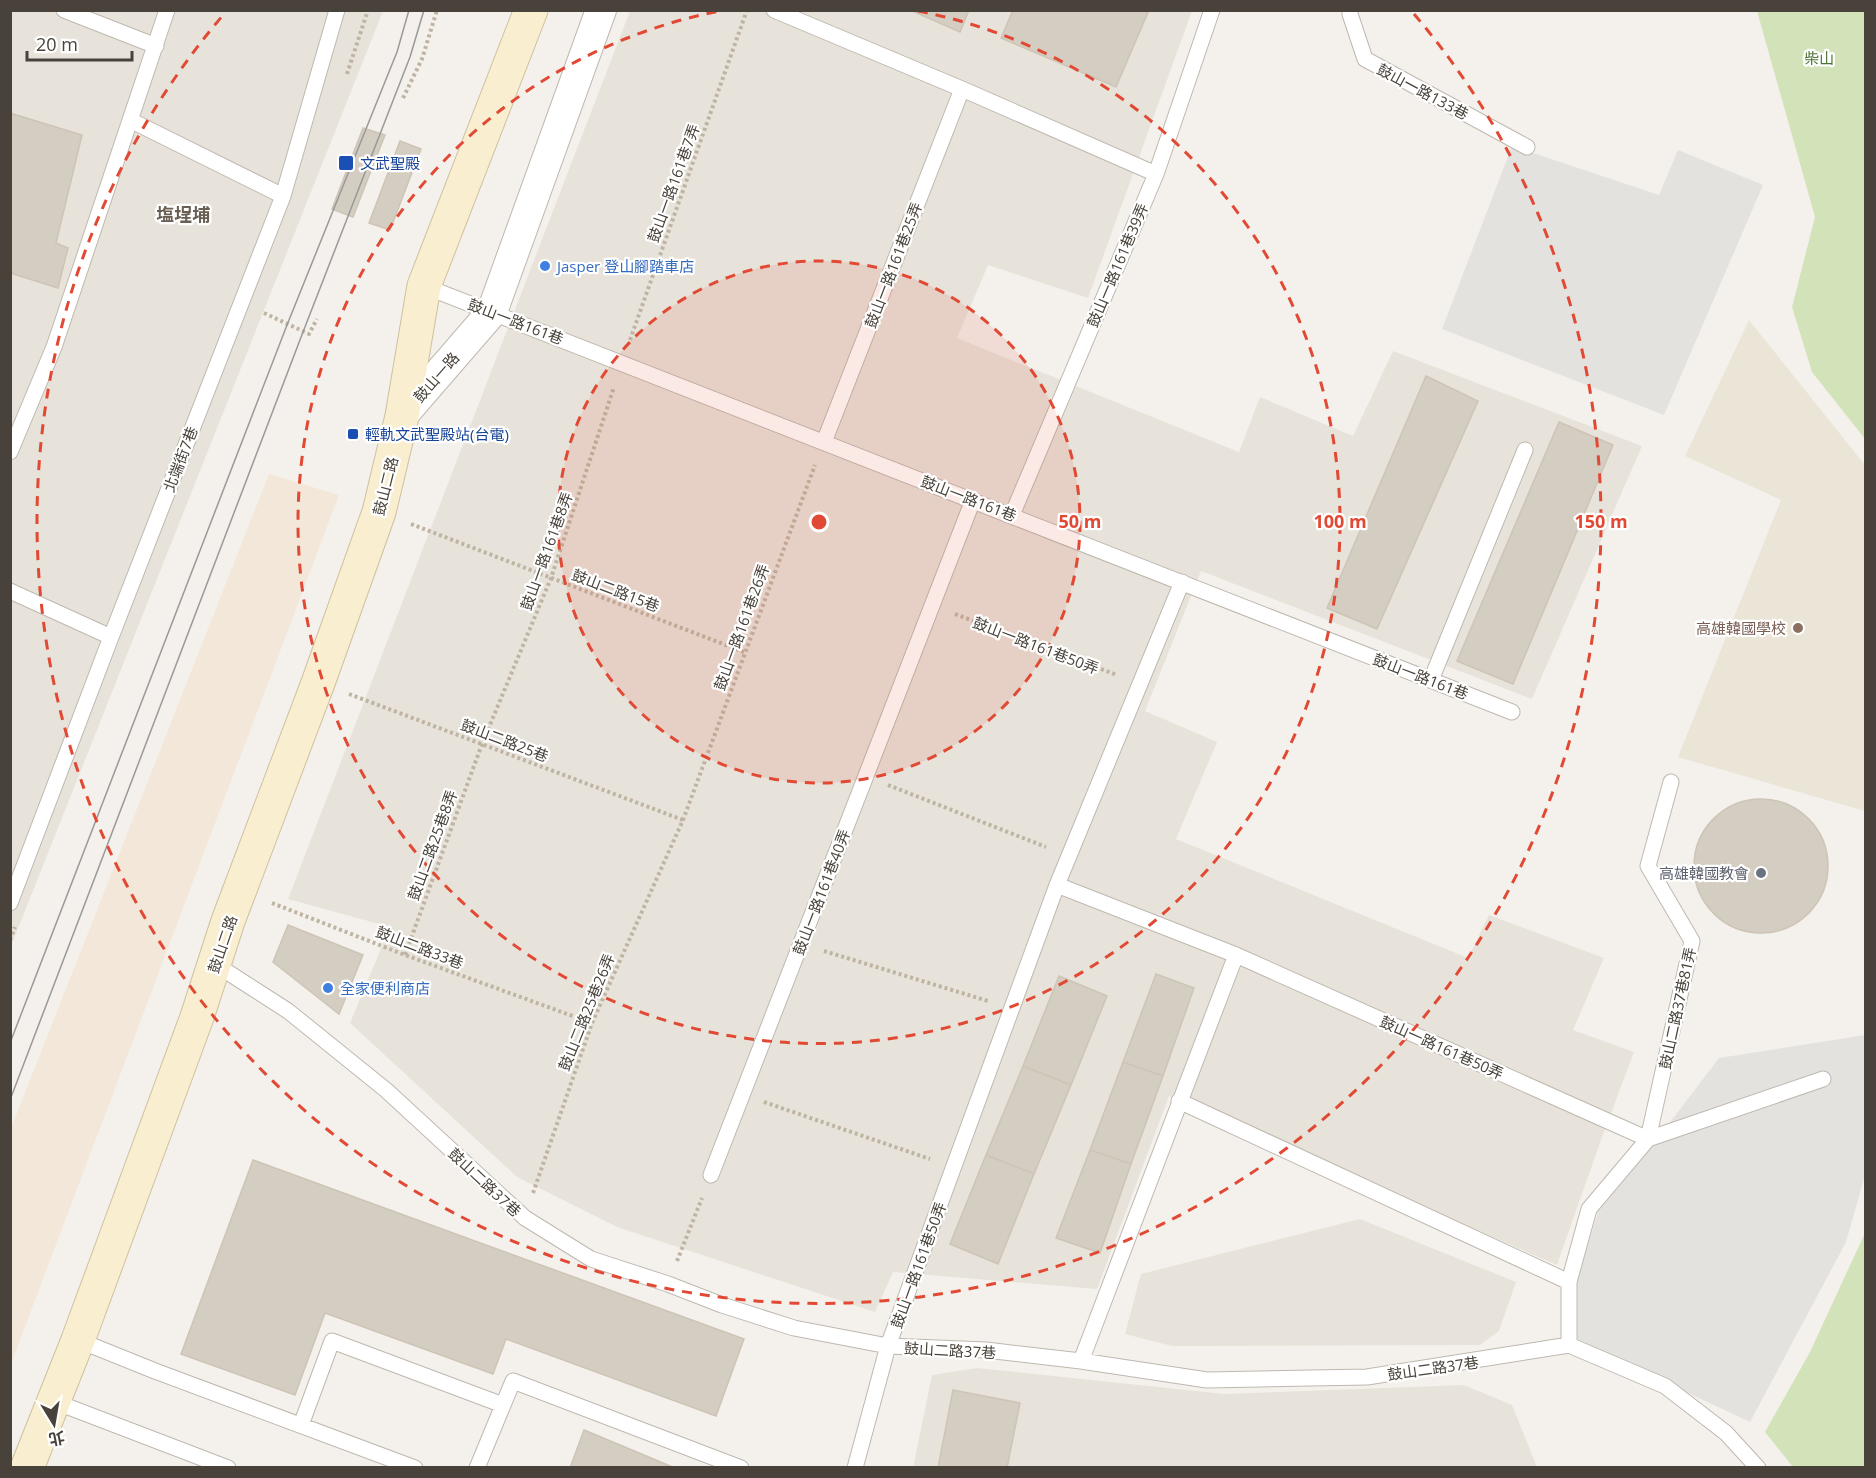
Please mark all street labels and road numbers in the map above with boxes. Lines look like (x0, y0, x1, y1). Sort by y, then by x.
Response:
street label: 鼓山一路133巷 (1374, 59, 1472, 123)
street label: 鼓山一路161巷7弄 (642, 121, 704, 245)
street label: 鼓山一路161巷25弄 (860, 199, 926, 331)
street label: 鼓山一路161巷39弄 (1082, 200, 1152, 330)
street label: 鼓山一路161巷 (465, 294, 567, 348)
street label: 鼓山一路 (409, 348, 463, 406)
street label: 北端街7巷 (158, 423, 202, 495)
street label: 鼓山二路 (368, 454, 402, 518)
street label: 鼓山一路161巷 (918, 471, 1020, 525)
street label: 鼓山一路161巷8弄 (515, 489, 577, 613)
street label: 鼓山一路161巷26弄 (709, 561, 773, 693)
street label: 鼓山二路15巷 (569, 564, 663, 616)
street label: 鼓山一路161巷50弄 (970, 612, 1102, 678)
street label: 鼓山一路161巷 (1370, 649, 1472, 703)
street label: 鼓山二路25巷 (458, 714, 552, 766)
street label: 鼓山二路25巷8弄 (403, 787, 461, 903)
street label: 鼓山一路161巷40弄 (788, 826, 854, 958)
street label: 鼓山二路 (203, 912, 241, 976)
street label: 鼓山二路33巷 (373, 921, 467, 973)
street label: 鼓山二路37巷81弄 (1654, 945, 1700, 1071)
street label: 鼓山二路25巷26弄 (553, 951, 619, 1073)
street label: 鼓山一路161巷50弄 (1377, 1011, 1507, 1083)
street label: 鼓山二路37巷 (444, 1143, 526, 1221)
street label: 鼓山一路161巷50弄 (886, 1199, 950, 1331)
street label: 鼓山二路37巷 (903, 1338, 997, 1362)
street label: 鼓山二路37巷 (1386, 1352, 1480, 1384)

